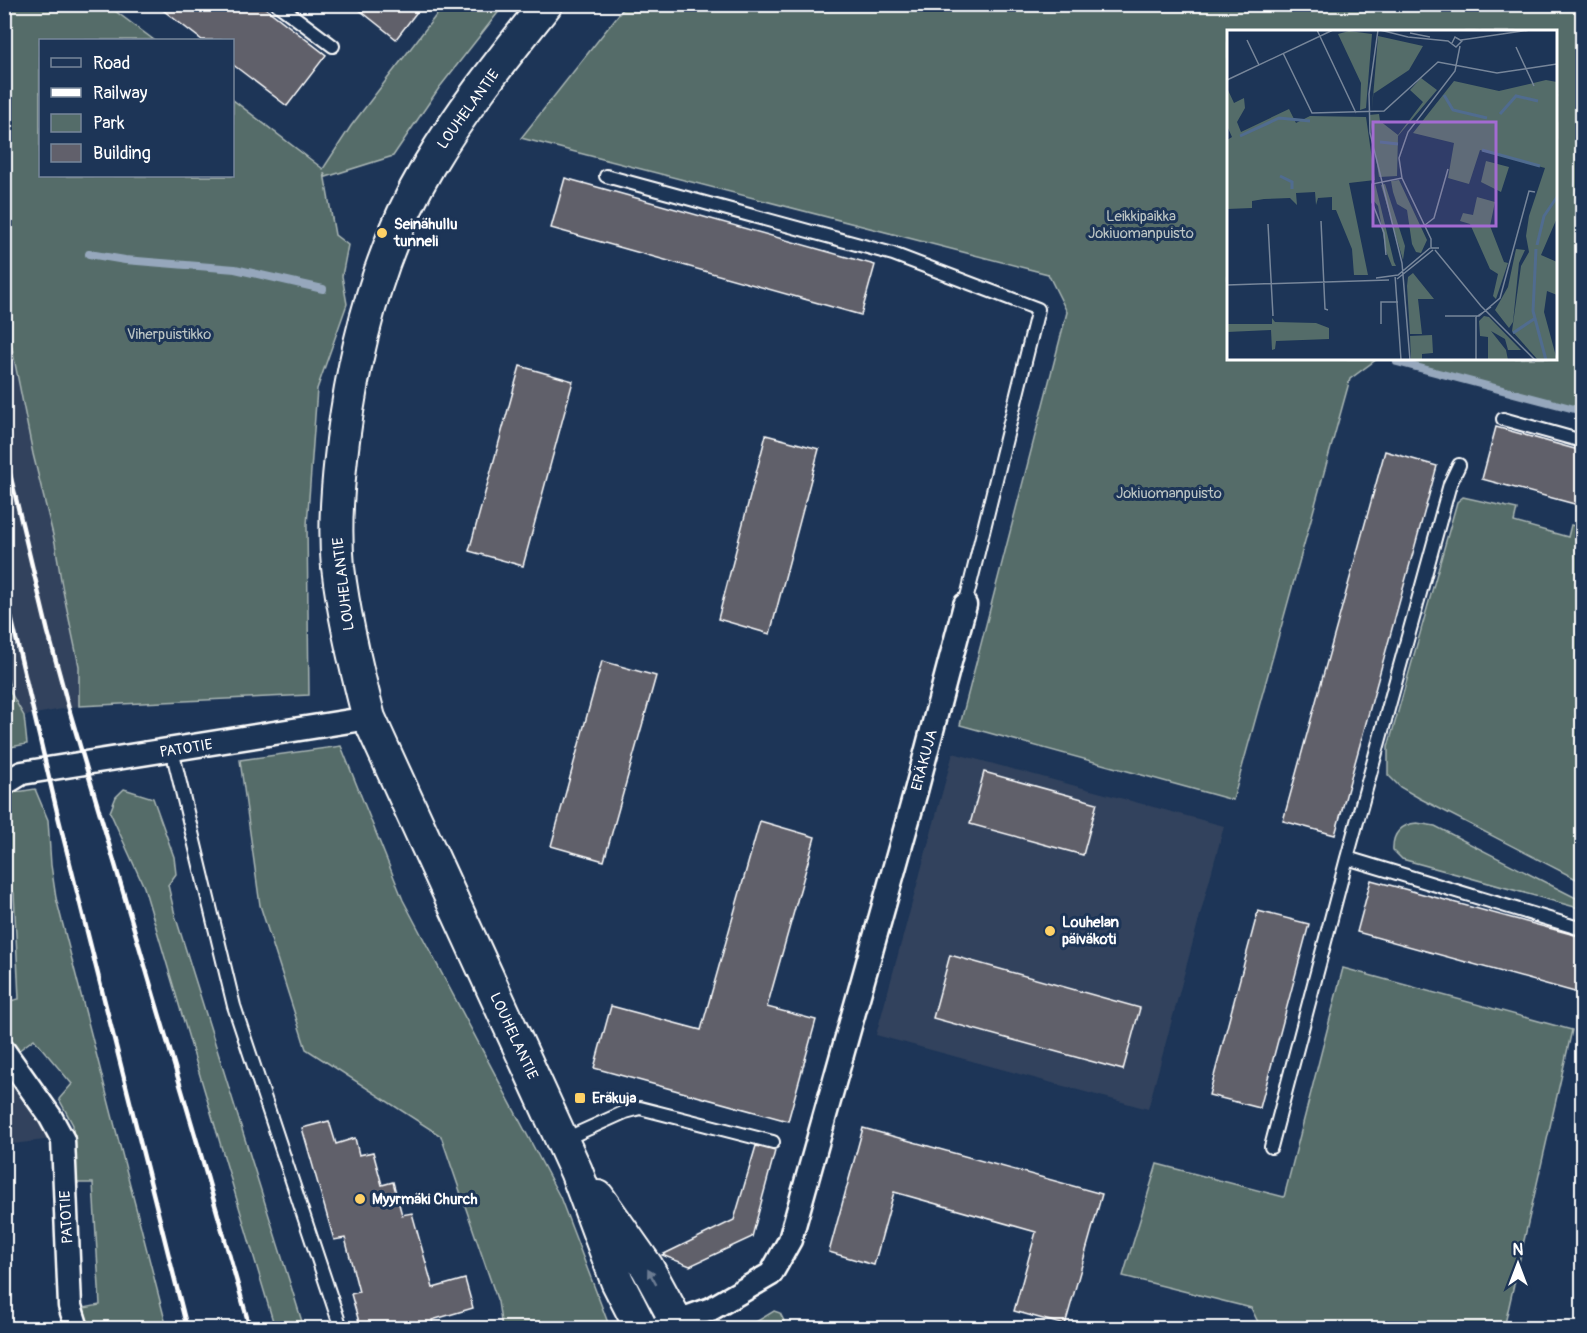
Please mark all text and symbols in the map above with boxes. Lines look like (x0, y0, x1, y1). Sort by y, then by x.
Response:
inset map (1227, 30, 1557, 360)
legend (39, 39, 234, 177)
text: Road (93, 52, 130, 75)
street label: LOUHELANTIE (433, 66, 504, 153)
text: Railway (93, 82, 148, 105)
text: Park (93, 112, 125, 135)
text: Building (93, 142, 151, 165)
park label: Leikkipaikka Jokiuomanpuisto (1088, 207, 1194, 243)
place label: Seinähullu tunneli (393, 215, 458, 251)
marker: Seinähullu tunneli (375, 226, 389, 240)
park label: Viherpuistikko (127, 325, 211, 344)
park label: Jokiuomanpuisto (1116, 484, 1222, 503)
street label: LOUHELANTIE (328, 536, 359, 632)
street label: ERÄKUJA (907, 727, 942, 793)
street label: PATOTIE (158, 735, 214, 762)
place label: Louhelan päiväkoti (1062, 913, 1120, 949)
marker: Louhelan päiväkoti (1043, 924, 1057, 938)
street label: LOUHELANTIE (485, 990, 542, 1083)
place label: Eräkuja (592, 1089, 637, 1108)
marker: Eräkuja (573, 1091, 587, 1105)
street label: PATOTIE (56, 1190, 77, 1244)
place label: Myyrmäki Church (372, 1190, 477, 1209)
marker: Myyrmäki Church (353, 1192, 367, 1206)
north arrow (1488, 1234, 1548, 1294)
text: N (1513, 1240, 1524, 1260)
one-way arrow (647, 1268, 657, 1285)

